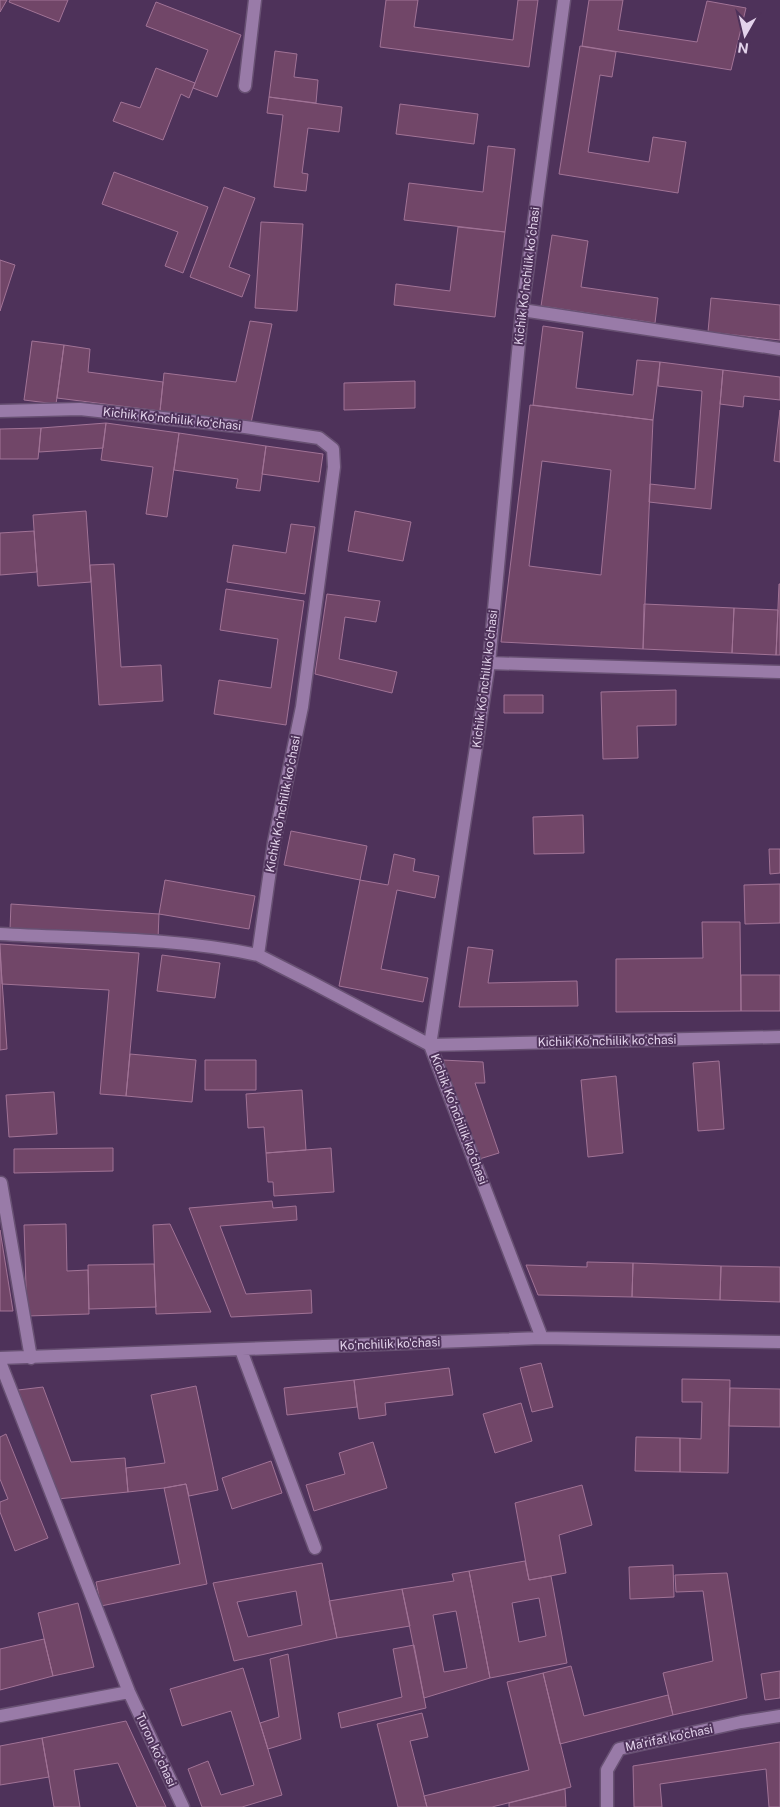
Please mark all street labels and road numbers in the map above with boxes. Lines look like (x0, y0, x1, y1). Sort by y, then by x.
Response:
street label: Kichik Ko‘nchilik ko‘chasi (512, 206, 542, 346)
street label: Kichik Koʻnchilik koʻchasi (102, 405, 242, 433)
street label: Kichik Ko‘nchilik ko‘chasi (470, 609, 500, 749)
street label: Kichik Koʻnchilik koʻchasi (263, 734, 303, 874)
street label: Kichik Koʻnchilik koʻchasi (537, 1033, 677, 1049)
street label: Kichik Ko‘nchilik ko‘chasi (428, 1052, 490, 1186)
street label: Ko‘nchilik ko'chasi (339, 1335, 441, 1353)
street label: Turon koʻchasi (133, 1711, 179, 1789)
street label: Ma'rifat ko'chasi (624, 1722, 714, 1754)

